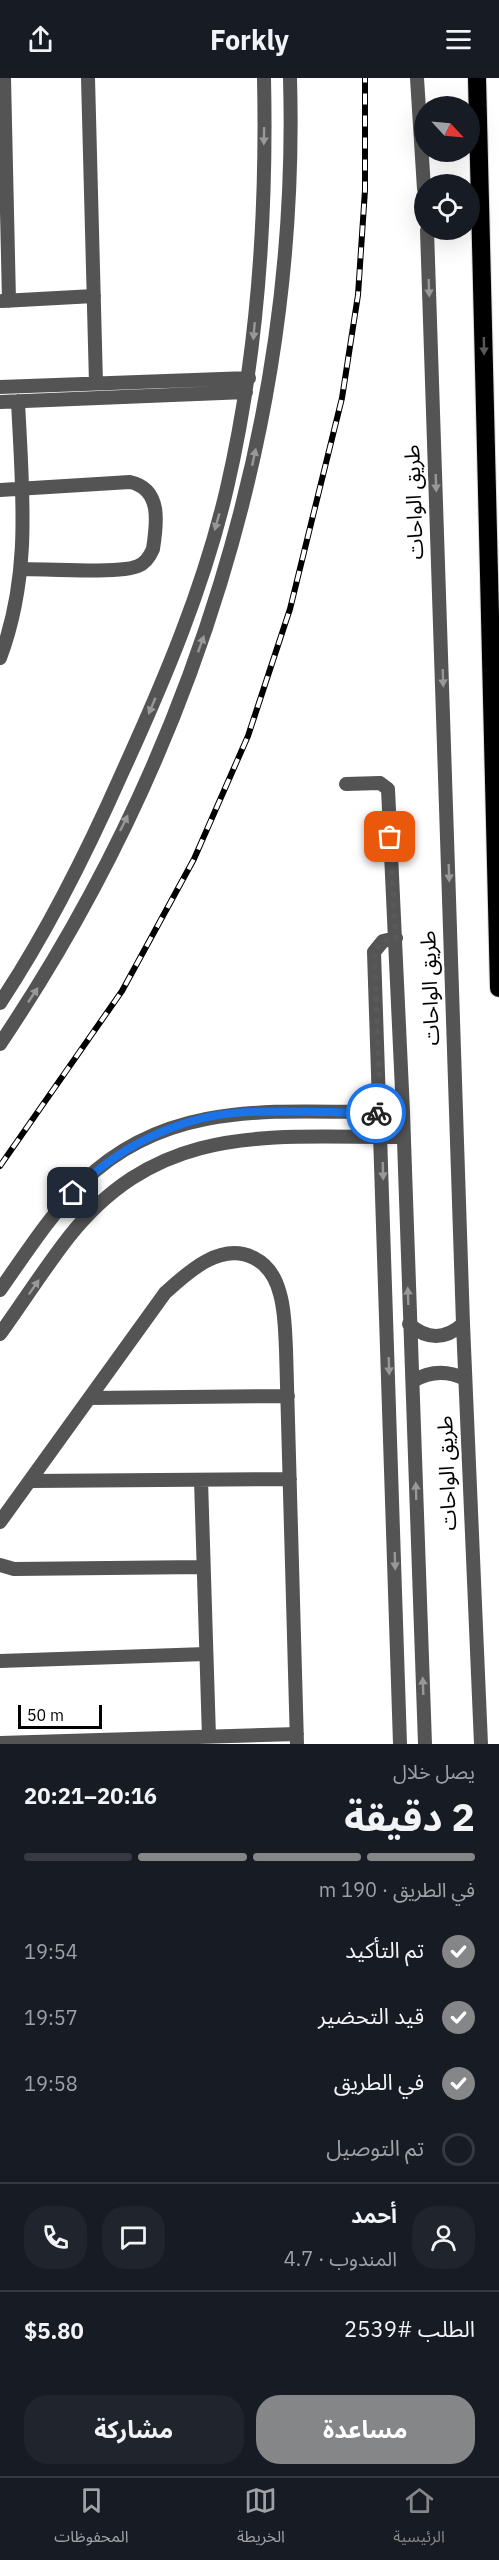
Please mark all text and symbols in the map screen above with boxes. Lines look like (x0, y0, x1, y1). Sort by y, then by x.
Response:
text: Forkly (210, 22, 289, 57)
icon: share (24, 23, 57, 56)
icon: menu (442, 23, 475, 56)
north arrow (414, 96, 480, 162)
map controls (414, 96, 480, 240)
one-way arrow (259, 127, 268, 146)
button: locate (414, 174, 480, 240)
one-way arrow (425, 278, 434, 297)
one-way arrow (249, 322, 259, 341)
one-way arrow (479, 337, 489, 356)
street label: طريق الواحات (397, 444, 429, 560)
one-way arrow (250, 447, 259, 466)
one-way arrow (431, 473, 441, 492)
one-way arrow (212, 513, 221, 531)
one-way arrow (196, 635, 206, 653)
one-way arrow (438, 668, 447, 687)
one-way arrow (147, 697, 157, 715)
pin (364, 811, 415, 862)
one-way arrow (120, 815, 129, 832)
icon: bag (373, 820, 406, 853)
one-way arrow (444, 863, 454, 882)
street label: طريق الواحات (413, 930, 445, 1046)
one-way arrow (27, 987, 38, 1004)
courier (346, 1083, 406, 1143)
icon: bike (360, 1097, 393, 1130)
one-way arrow (378, 1161, 388, 1180)
pin (47, 1167, 98, 1218)
icon: home (56, 1176, 89, 1209)
one-way arrow (28, 1279, 40, 1295)
one-way arrow (404, 1286, 413, 1305)
one-way arrow (384, 1356, 393, 1375)
street label: طريق الواحات (430, 1415, 462, 1531)
one-way arrow (412, 1481, 421, 1500)
one-way arrow (390, 1551, 399, 1570)
one-way arrow (418, 1676, 427, 1695)
scale bar (18, 1702, 102, 1730)
text: 50 m (27, 1705, 64, 1725)
text: يصل خلال (393, 1758, 475, 1785)
text: 20:16–20:21 (24, 1781, 157, 1810)
text: 2 دقيقة (344, 1791, 475, 1842)
text: في الطريق · 190 m (319, 1876, 475, 1903)
text: تم التأكيد (345, 1935, 424, 1964)
icon: check (442, 1935, 475, 1968)
text: 19:54 (24, 1938, 78, 1965)
text: قيد التحضير (318, 2001, 424, 2030)
icon: check (442, 2001, 475, 2034)
text: 19:57 (24, 2004, 78, 2031)
text: في الطريق (334, 2067, 424, 2096)
icon: check (442, 2067, 475, 2100)
text: 19:58 (24, 2070, 78, 2097)
text: تم التوصيل (326, 2133, 424, 2162)
text: أحمد (351, 2200, 397, 2229)
button: phone (24, 2206, 87, 2269)
button: chat (102, 2206, 165, 2269)
button: person (412, 2206, 475, 2269)
text: المندوب · 4.7 (284, 2245, 397, 2272)
text: الطلب #2539 (344, 2314, 475, 2343)
text: $5.80 (24, 2316, 84, 2345)
button: مشاركة (24, 2395, 244, 2464)
button: مساعدة (256, 2395, 475, 2464)
tab: المحفوظات (54, 2484, 129, 2554)
tab: الخريطة (237, 2484, 285, 2554)
tab: الرئيسية (393, 2484, 445, 2554)

